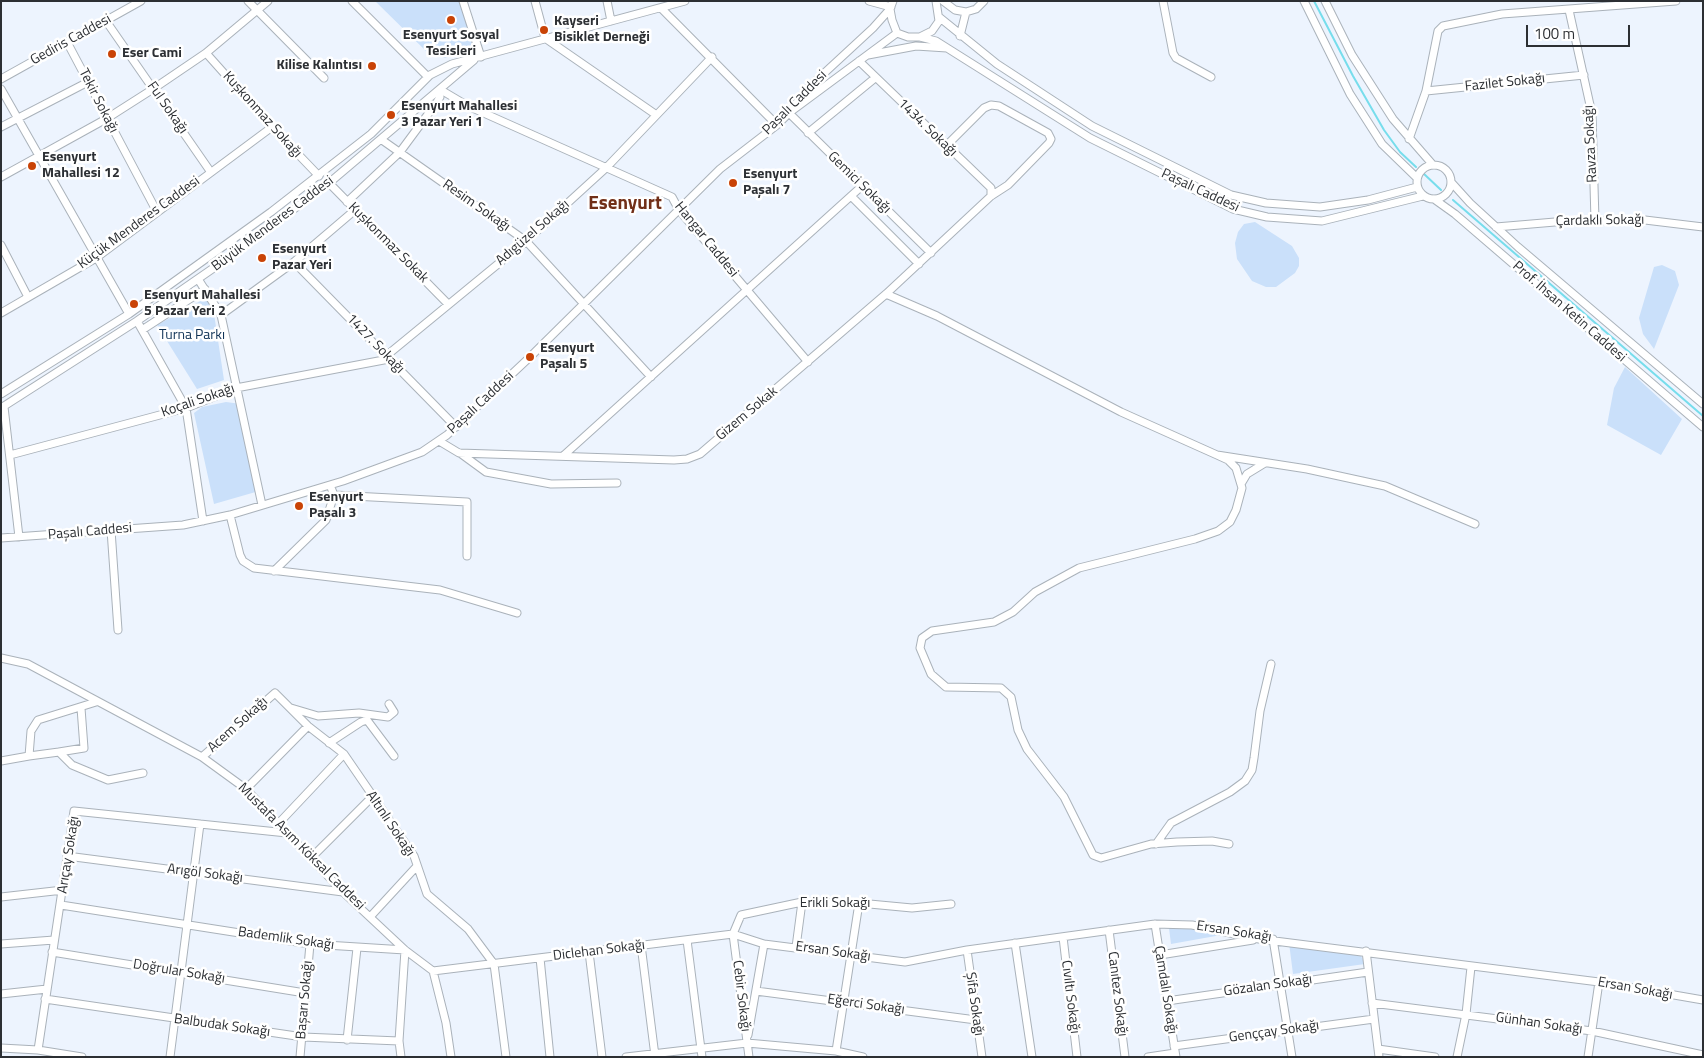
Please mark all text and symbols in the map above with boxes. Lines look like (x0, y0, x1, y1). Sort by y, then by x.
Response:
street label: Gediris Caddesi (28, 11, 114, 69)
marker: Esenyurt Sosyal Tesisleri (445, 14, 457, 26)
place label: Kayseri Bisiklet Derneği (554, 14, 650, 46)
scale bar (1529, 15, 1633, 47)
text: 100 m (1534, 22, 1575, 45)
marker: Kayseri Bisiklet Derneği (538, 24, 550, 36)
place label: Esenyurt Sosyal Tesisleri (403, 28, 499, 60)
place label: Eser Cami (122, 46, 182, 62)
marker: Eser Cami (106, 48, 118, 60)
place label: Kilise Kalıntısı (276, 58, 362, 74)
marker: Kilise Kalıntısı (366, 60, 378, 72)
street label: Tekir Sokağı (75, 66, 121, 136)
street label: Paşalı Caddesi (759, 67, 831, 139)
street label: Kuşkonmaz Sokağı (219, 68, 305, 162)
street label: Fazilet Sokağı (1464, 70, 1546, 96)
street label: Ful Sokağı (143, 79, 191, 137)
street label: 1434. Sokağı (894, 95, 960, 161)
place label: Esenyurt Mahallesi 3 Pazar Yeri 1 (401, 99, 517, 132)
street label: Ravza Sokağı (1581, 105, 1601, 183)
marker: Esenyurt Mahallesi 3 Pazar Yeri 1 (385, 109, 397, 121)
street label: Gemici Sokağı (824, 149, 894, 217)
place label: Esenyurt Mahallesi 12 (42, 150, 120, 182)
marker: Esenyurt Mahallesi 12 (26, 160, 38, 172)
street label: Paşalı Caddesi (1158, 166, 1242, 216)
place label: Esenyurt Paşalı 7 (743, 167, 797, 200)
street label: Küçük Menderes Caddesi (75, 173, 203, 273)
street label: Büyük Menderes Caddesi (209, 173, 337, 275)
street label: Resim Sokağı (439, 177, 513, 235)
marker: Esenyurt Paşalı 7 (727, 177, 739, 189)
district label: Esenyurt (588, 193, 662, 215)
street label: Adıgüzel Sokağı (493, 196, 573, 270)
street label: Kuşkonmaz Sokak (344, 199, 432, 287)
street label: Hangar Caddesi (670, 199, 742, 281)
street label: Çardaklı Sokağı (1556, 212, 1644, 230)
place label: Esenyurt Pazar Yeri (272, 242, 332, 274)
marker: Esenyurt Pazar Yeri (256, 252, 268, 264)
street label: Prof. İhsan Ketin Caddesi (1509, 258, 1629, 366)
place label: Esenyurt Mahallesi 5 Pazar Yeri 2 (144, 288, 260, 321)
marker: Esenyurt Mahallesi 5 Pazar Yeri 2 (128, 298, 140, 310)
street label: 1427. Sokağı (342, 311, 408, 377)
park label: Turna Parkı (159, 328, 225, 344)
place label: Esenyurt Paşalı 5 (540, 341, 594, 374)
marker: Esenyurt Paşalı 5 (524, 351, 536, 363)
street label: Paşalı Caddesi (444, 368, 518, 438)
street label: Koçali Sokağı (159, 381, 237, 421)
street label: Gizem Sokak (713, 383, 781, 445)
place label: Esenyurt Paşalı 3 (309, 490, 363, 522)
marker: Esenyurt Paşalı 3 (293, 500, 305, 512)
street label: Paşalı Caddesi (47, 520, 133, 544)
street label: Acem Sokağı (204, 694, 272, 756)
street label: Mustafa Asım Köksal Caddesi (234, 780, 368, 914)
street label: Altınlı Sokağı (362, 788, 418, 860)
street label: Arıçay Sokağı (55, 815, 83, 895)
street label: Arıgöl Sokağı (166, 861, 244, 887)
street label: Erikli Sokağı (800, 896, 870, 912)
street label: Ersan Sokağı (1195, 918, 1273, 946)
street label: Bademlik Sokağı (237, 924, 335, 954)
street label: Diclehan Sokağı (552, 937, 646, 965)
street label: Ersan Sokağı (794, 938, 872, 966)
street label: Çamdalı Sokağı (1150, 945, 1180, 1035)
street label: Canıtez Sokağı (1103, 951, 1131, 1037)
street label: Doğrular Sokağı (132, 956, 226, 988)
street label: Cebir Sokağı (728, 959, 754, 1033)
street label: Cıvıltı Sokağı (1057, 959, 1083, 1035)
street label: Başarı Sokağı (293, 960, 317, 1040)
street label: Şifa Sokağı (961, 971, 987, 1037)
street label: Gözalan Sokağı (1223, 971, 1313, 1001)
street label: Ersan Sokağı (1596, 974, 1674, 1004)
street label: Eğerci Sokağı (826, 991, 906, 1019)
street label: Günhan Sokağı (1494, 1010, 1584, 1038)
street label: Balbudak Sokağı (173, 1011, 271, 1041)
street label: Genççay Sokağı (1228, 1017, 1320, 1047)

